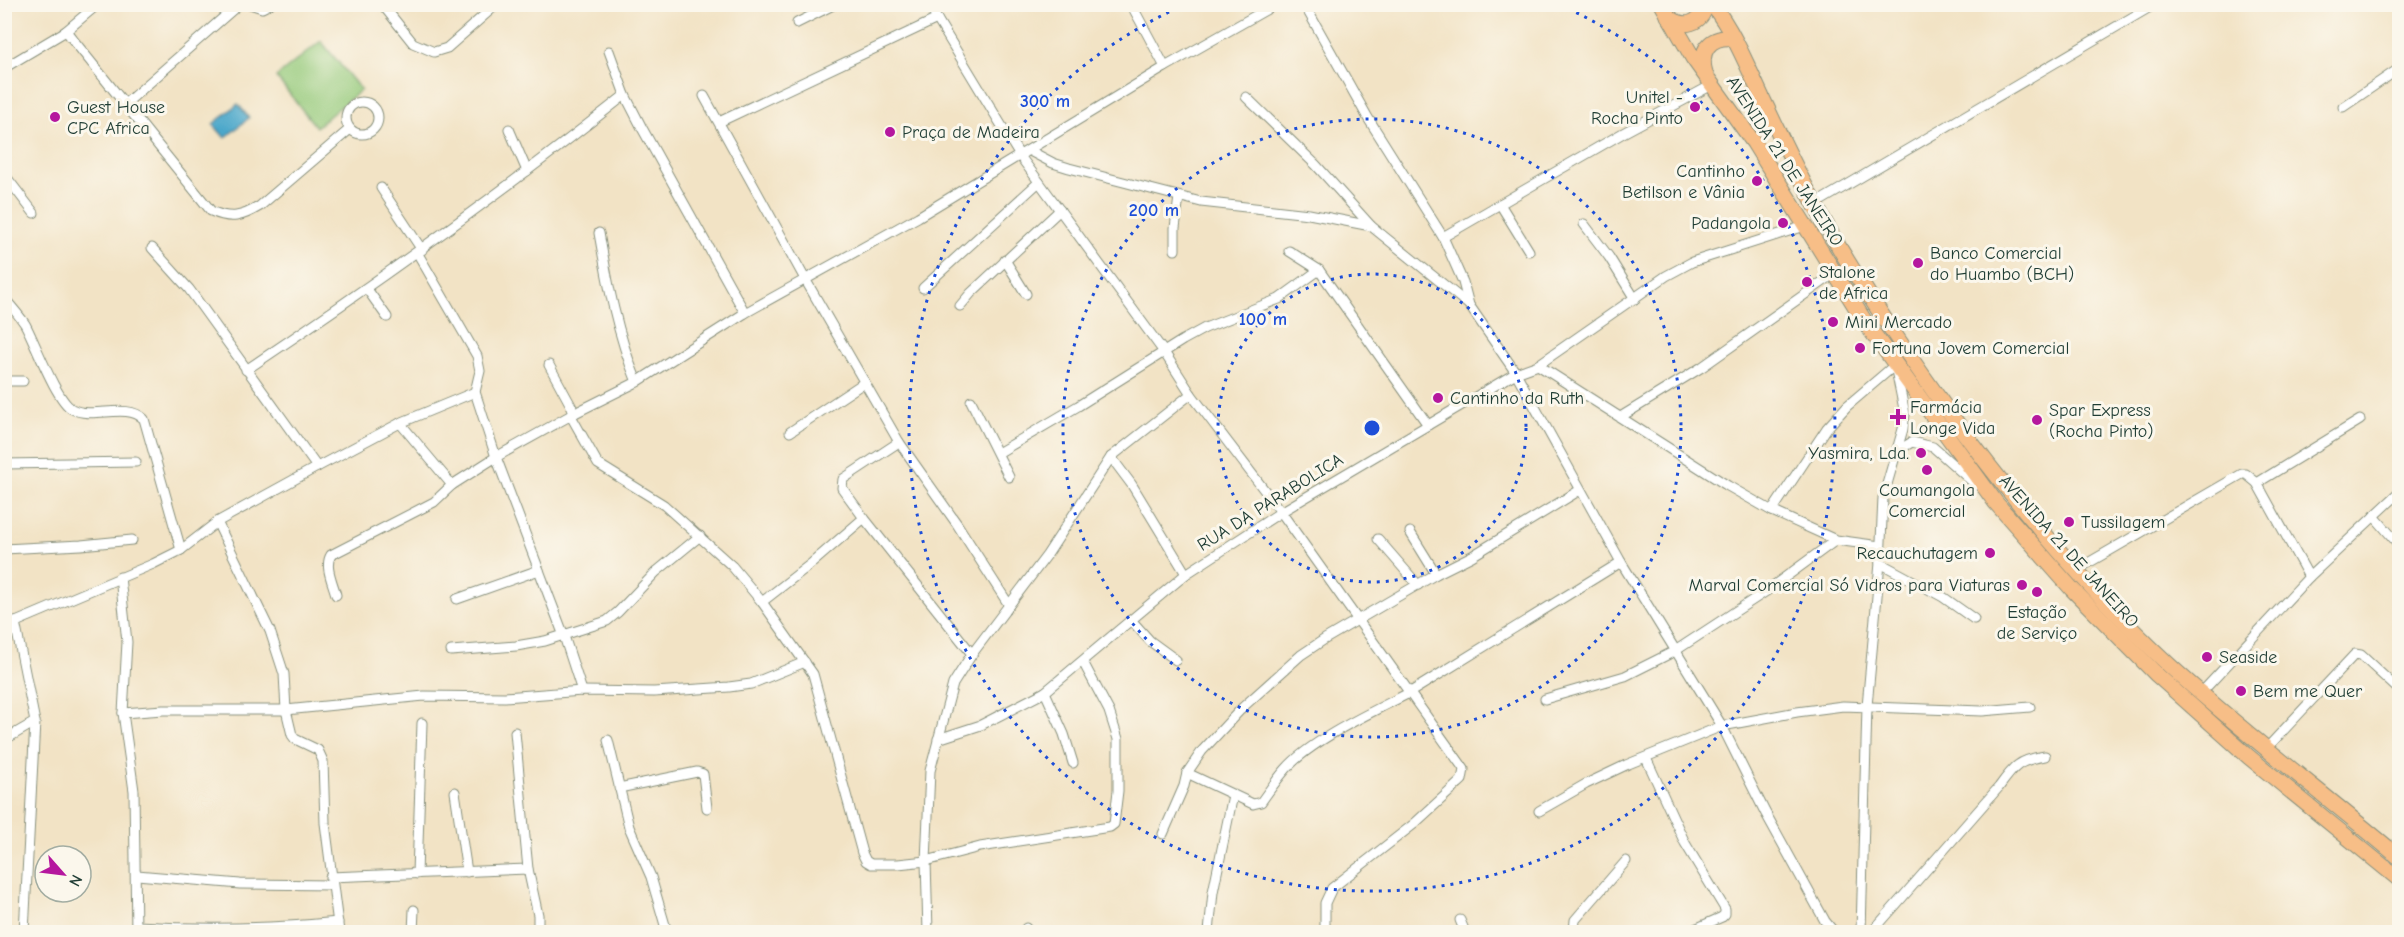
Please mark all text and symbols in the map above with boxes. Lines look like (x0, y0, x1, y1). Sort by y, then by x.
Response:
street label: AVENIDA 21 DE JANEIRO (1722, 72, 1847, 250)
place label: Unitel - Rocha Pinto (1591, 87, 1683, 129)
text: 300 m (1020, 91, 1070, 112)
place label: Guest House CPC Africa (67, 97, 165, 139)
marker: Unitel - Rocha Pinto (1688, 100, 1702, 114)
marker: Guest House CPC Africa (48, 110, 62, 124)
place label: Praça de Madeira (902, 122, 1040, 143)
marker: Praça de Madeira (883, 125, 897, 139)
place label: Cantinho Betilson e Vânia (1622, 161, 1745, 203)
marker: Cantinho Betilson e Vânia (1750, 174, 1764, 188)
text: 200 m (1129, 200, 1179, 221)
place label: Padangola (1691, 213, 1771, 234)
marker: Padangola (1776, 216, 1790, 230)
place label: Banco Comercial do Huambo (BCH) (1930, 243, 2074, 285)
marker: Banco Comercial do Huambo (BCH) (1911, 256, 1925, 270)
place label: Stalone de Africa (1819, 262, 1888, 304)
marker: Stalone de Africa (1800, 275, 1814, 289)
text: 100 m (1239, 309, 1287, 330)
place label: Mini Mercado (1845, 312, 1952, 333)
marker: Mini Mercado (1826, 315, 1840, 329)
place label: Fortuna Jovem Comercial (1872, 338, 2069, 359)
marker: Fortuna Jovem Comercial (1853, 341, 1867, 355)
place label: Cantinho da Ruth (1450, 388, 1584, 409)
marker: Cantinho da Ruth (1431, 391, 1445, 405)
place label: Farmácia Longe Vida (1910, 397, 1995, 439)
place label: Spar Express (Rocha Pinto) (2049, 400, 2153, 442)
marker: Farmácia Longe Vida (1891, 410, 1905, 424)
marker: Spar Express (Rocha Pinto) (2030, 413, 2044, 427)
centre of rings (1362, 418, 1382, 438)
place label: Yasmira, Lda. (1808, 443, 1909, 464)
marker: Yasmira, Lda. (1914, 446, 1928, 460)
street label: RUA DA PARABOLICA (1193, 449, 1347, 556)
marker: Coumangola Comercial (1920, 463, 1934, 477)
street label: AVENIDA 21 DE JANEIRO (1994, 471, 2143, 632)
place label: Coumangola Comercial (1879, 480, 1975, 522)
place label: Tussilagem (2081, 512, 2165, 533)
marker: Tussilagem (2062, 515, 2076, 529)
place label: Recauchutagem (1856, 543, 1978, 564)
marker: Recauchutagem (1983, 546, 1997, 560)
place label: Marval Comercial Só Vidros para Viaturas (1689, 575, 2010, 596)
marker: Marval Comercial Só Vidros para Viaturas (2015, 578, 2029, 592)
marker: Estação de Serviço (2030, 585, 2044, 599)
place label: Estação de Serviço (1997, 602, 2077, 644)
place label: Seaside (2219, 647, 2277, 668)
marker: Seaside (2200, 650, 2214, 664)
place label: Bem me Quer (2253, 681, 2363, 702)
marker: Bem me Quer (2234, 684, 2248, 698)
north arrow (33, 844, 93, 904)
text: N (65, 872, 86, 889)

